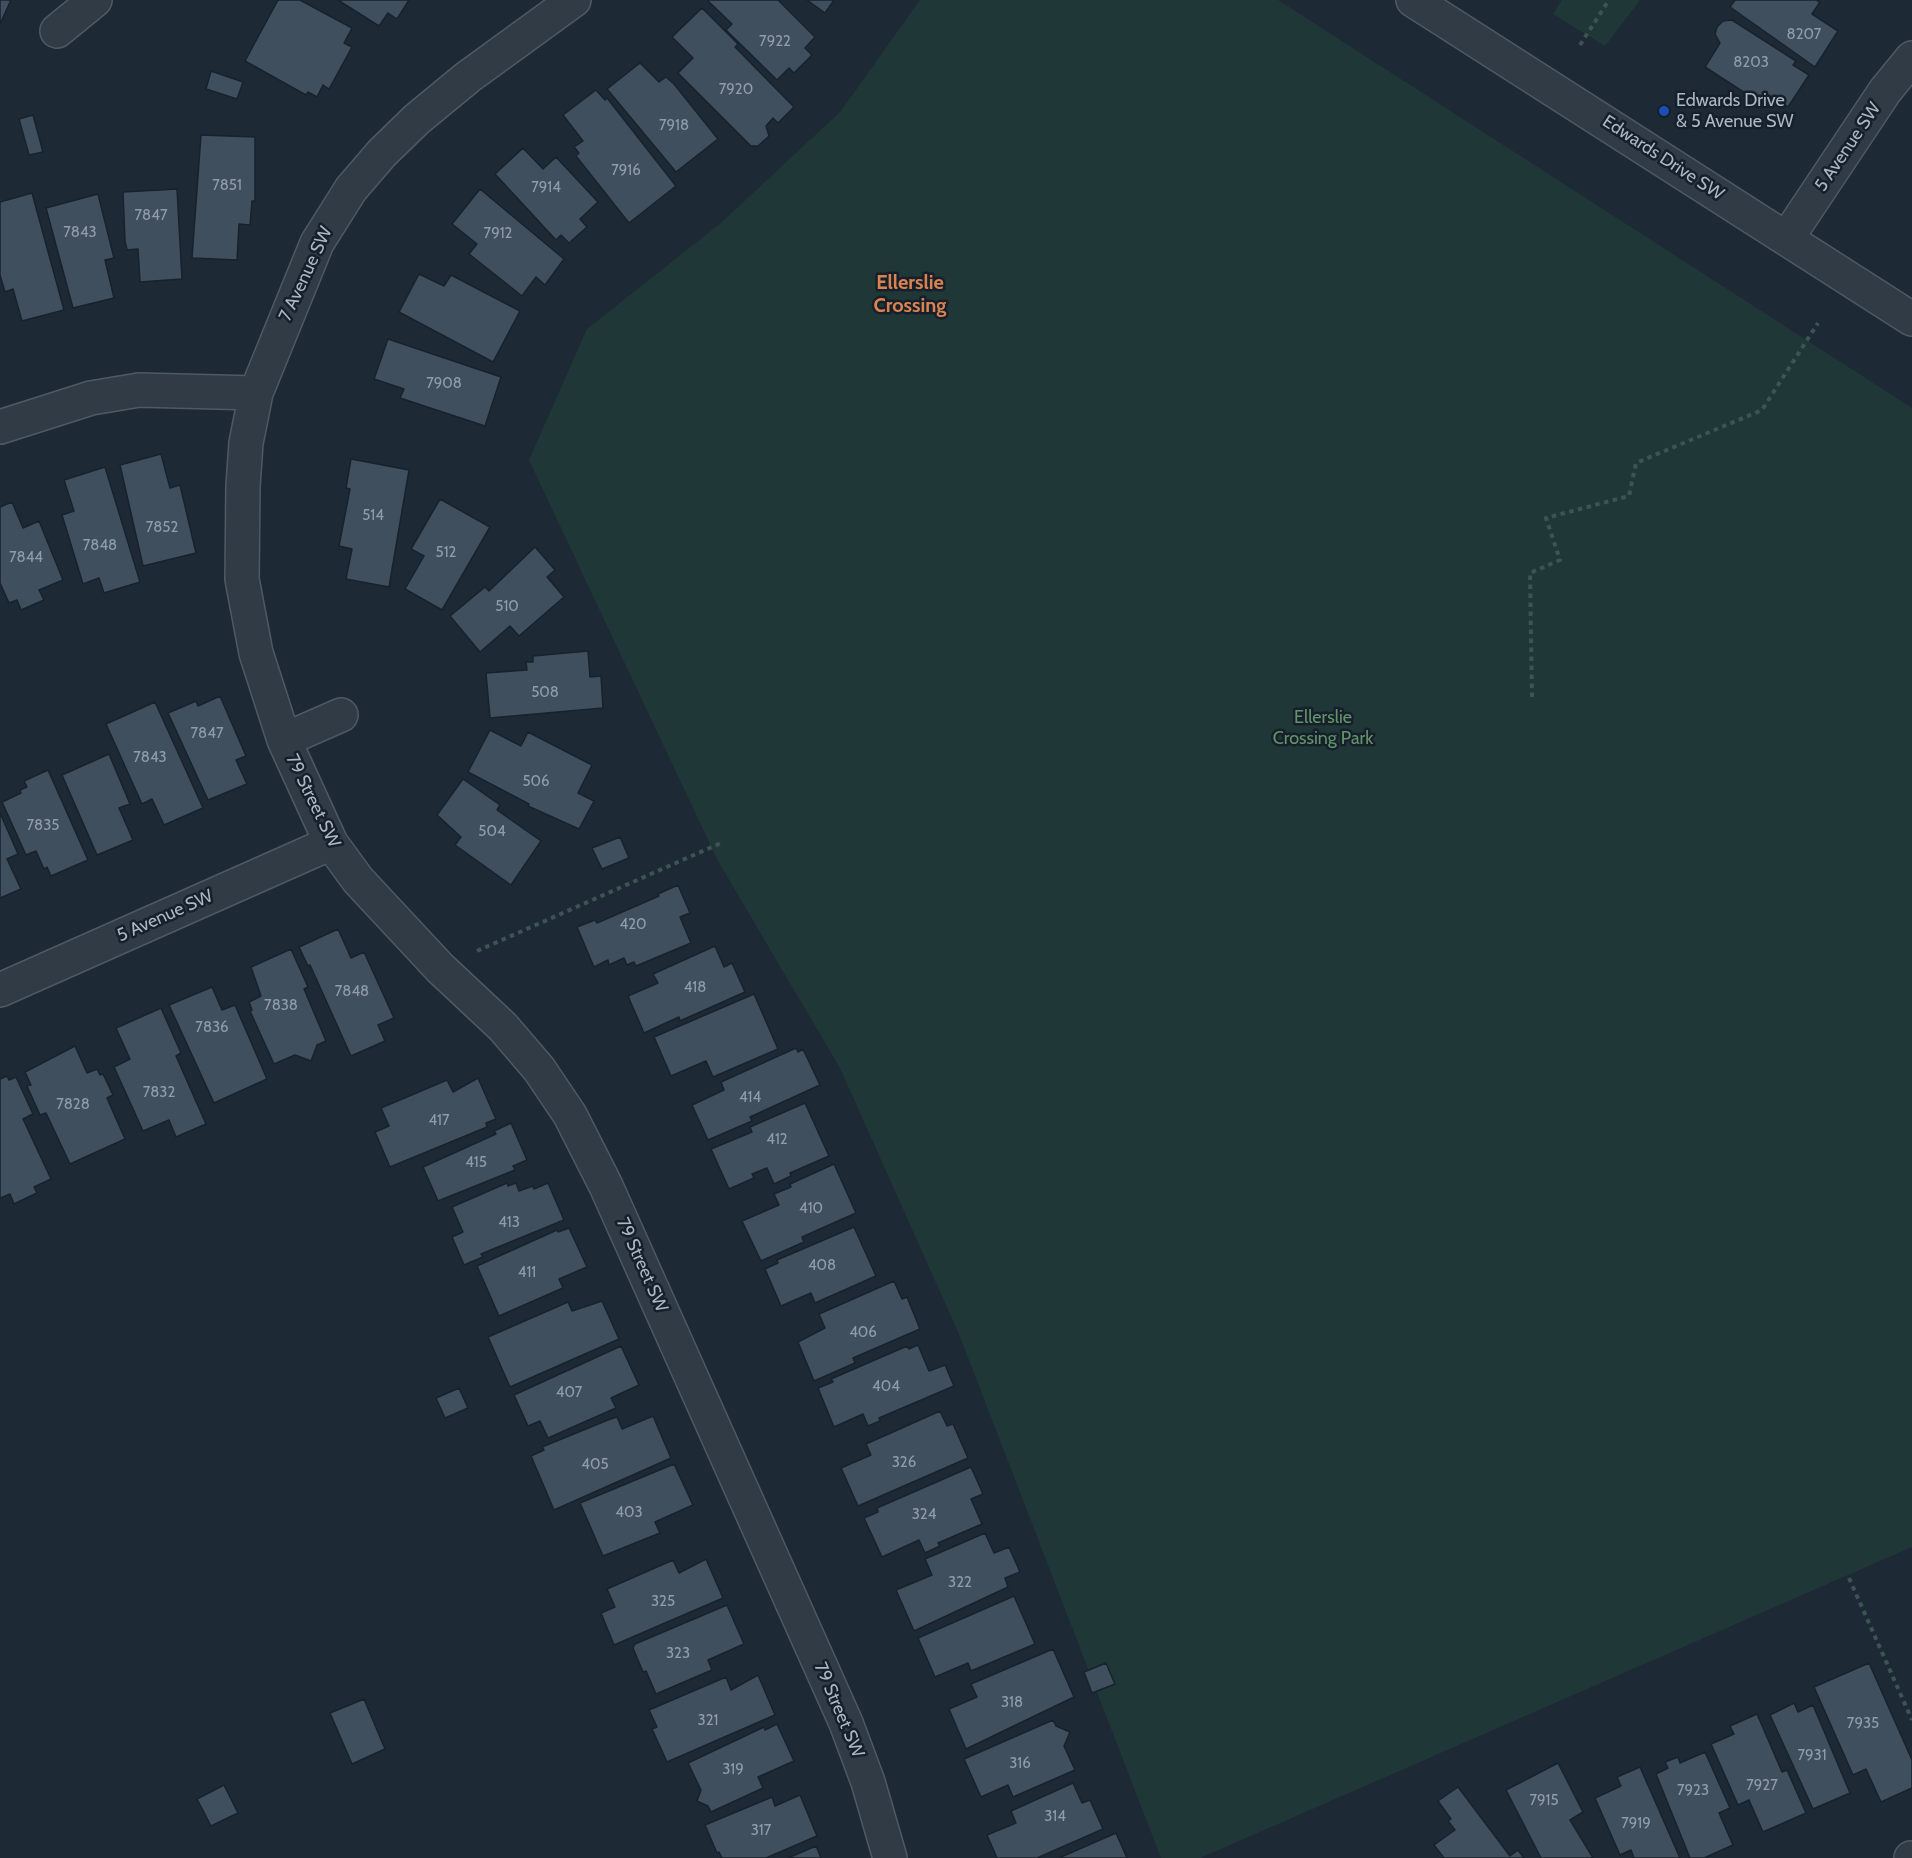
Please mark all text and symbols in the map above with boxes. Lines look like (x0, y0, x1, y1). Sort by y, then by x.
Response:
house number: 8207 (1787, 26, 1821, 44)
house number: 7922 (759, 33, 791, 51)
house number: 8203 (1733, 54, 1769, 72)
house number: 7920 (719, 81, 753, 99)
place label: Edwards Drive & 5 Avenue SW (1676, 90, 1794, 132)
street label: 5 Avenue SW (1810, 98, 1886, 196)
marker: Edwards Drive & 5 Avenue SW (1657, 104, 1671, 118)
street label: Edwards Drive SW (1598, 111, 1728, 205)
house number: 7918 (659, 117, 689, 135)
house number: 7916 (611, 162, 641, 180)
house number: 7851 (212, 177, 242, 195)
house number: 7914 (531, 179, 561, 197)
house number: 7847 (135, 207, 167, 225)
street label: 7 Avenue SW (275, 223, 337, 325)
house number: 7843 (63, 224, 97, 242)
house number: 7912 (484, 225, 512, 243)
district label: Ellerslie Crossing (874, 271, 946, 318)
house number: 7908 (426, 375, 462, 393)
house number: 514 (362, 507, 384, 525)
house number: 7852 (146, 519, 178, 537)
house number: 7848 (83, 537, 117, 555)
house number: 512 (436, 544, 456, 562)
house number: 7844 (9, 549, 43, 567)
house number: 510 (495, 598, 519, 616)
house number: 508 (531, 684, 559, 702)
park label: Ellerslie Crossing Park (1273, 707, 1373, 750)
house number: 7847 (191, 725, 223, 743)
house number: 7843 (133, 749, 167, 767)
street label: 79 Street SW (281, 751, 345, 851)
house number: 506 (522, 773, 550, 791)
house number: 7835 (27, 817, 59, 835)
house number: 504 (478, 823, 506, 841)
street label: 5 Avenue SW (114, 885, 216, 947)
house number: 420 (620, 916, 646, 934)
house number: 418 (684, 979, 706, 997)
house number: 7848 (335, 983, 369, 1001)
house number: 7838 (264, 997, 298, 1015)
house number: 7836 (195, 1019, 229, 1037)
house number: 7832 (143, 1084, 175, 1102)
house number: 414 (739, 1089, 761, 1107)
house number: 7828 (56, 1096, 90, 1114)
house number: 417 (428, 1112, 450, 1130)
house number: 412 (766, 1131, 788, 1149)
house number: 415 (465, 1154, 487, 1172)
house number: 410 (799, 1200, 823, 1218)
house number: 413 (498, 1214, 520, 1232)
street label: 79 Street SW (612, 1214, 672, 1316)
house number: 408 (808, 1257, 836, 1275)
house number: 411 (518, 1264, 536, 1282)
house number: 406 (849, 1324, 877, 1342)
house number: 404 (872, 1378, 900, 1396)
house number: 407 (556, 1384, 582, 1402)
house number: 326 (892, 1454, 916, 1472)
house number: 405 (581, 1456, 609, 1474)
house number: 403 (615, 1504, 643, 1522)
house number: 324 (912, 1506, 936, 1524)
house number: 322 (948, 1574, 972, 1592)
house number: 325 (651, 1593, 675, 1611)
house number: 323 (666, 1645, 690, 1663)
street label: 79 Street SW (809, 1659, 869, 1761)
house number: 318 (1001, 1694, 1023, 1712)
house number: 321 (698, 1712, 718, 1730)
house number: 7935 (1847, 1715, 1879, 1733)
house number: 7931 (1797, 1747, 1827, 1765)
house number: 316 (1009, 1755, 1031, 1773)
house number: 319 (722, 1761, 744, 1779)
house number: 7927 (1746, 1777, 1778, 1795)
house number: 7923 (1677, 1782, 1709, 1800)
house number: 7915 (1529, 1792, 1559, 1810)
house number: 314 (1044, 1808, 1066, 1826)
house number: 7919 (1621, 1815, 1651, 1833)
house number: 317 (751, 1822, 771, 1840)

